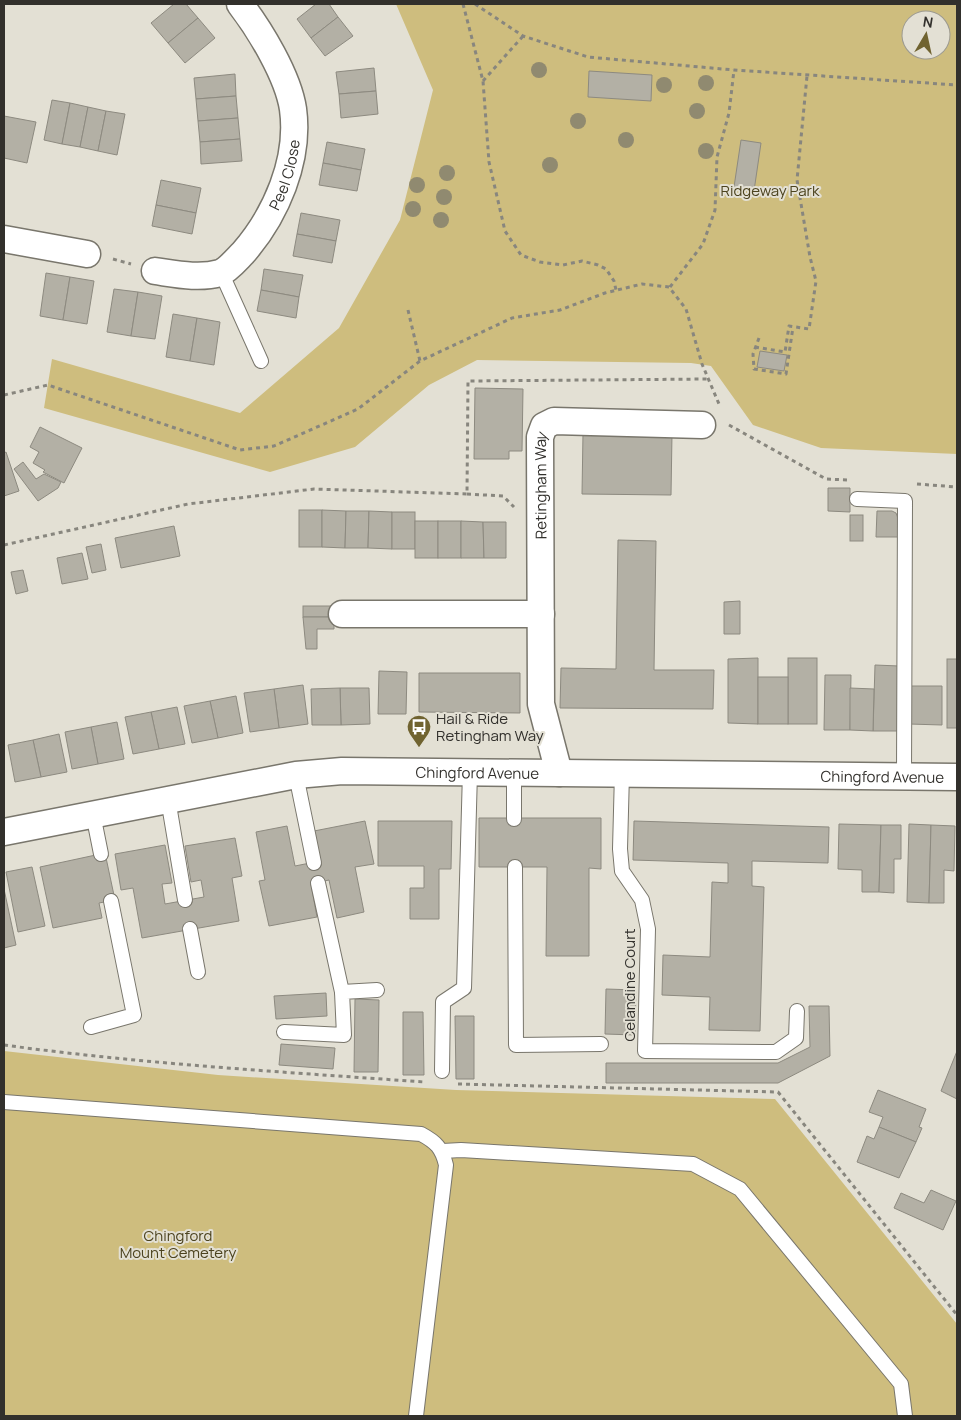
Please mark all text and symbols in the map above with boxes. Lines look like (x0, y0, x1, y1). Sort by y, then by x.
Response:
north arrow (901, 10, 951, 60)
text: N (922, 11, 935, 32)
street label: Peel Close (263, 138, 304, 213)
park label: Ridgeway Park (721, 180, 820, 201)
street label: Retingham Way (529, 428, 552, 539)
place label: Hail & Ride Retingham Way (436, 708, 544, 746)
bus stop icon: Hail & Ride Retingham Way (406, 714, 432, 748)
street label: Chingford Avenue (415, 761, 539, 783)
street label: Chingford Avenue (820, 765, 944, 787)
street label: Celandine Court (619, 928, 640, 1042)
park label: Chingford Mount Cemetery (120, 1225, 236, 1263)

